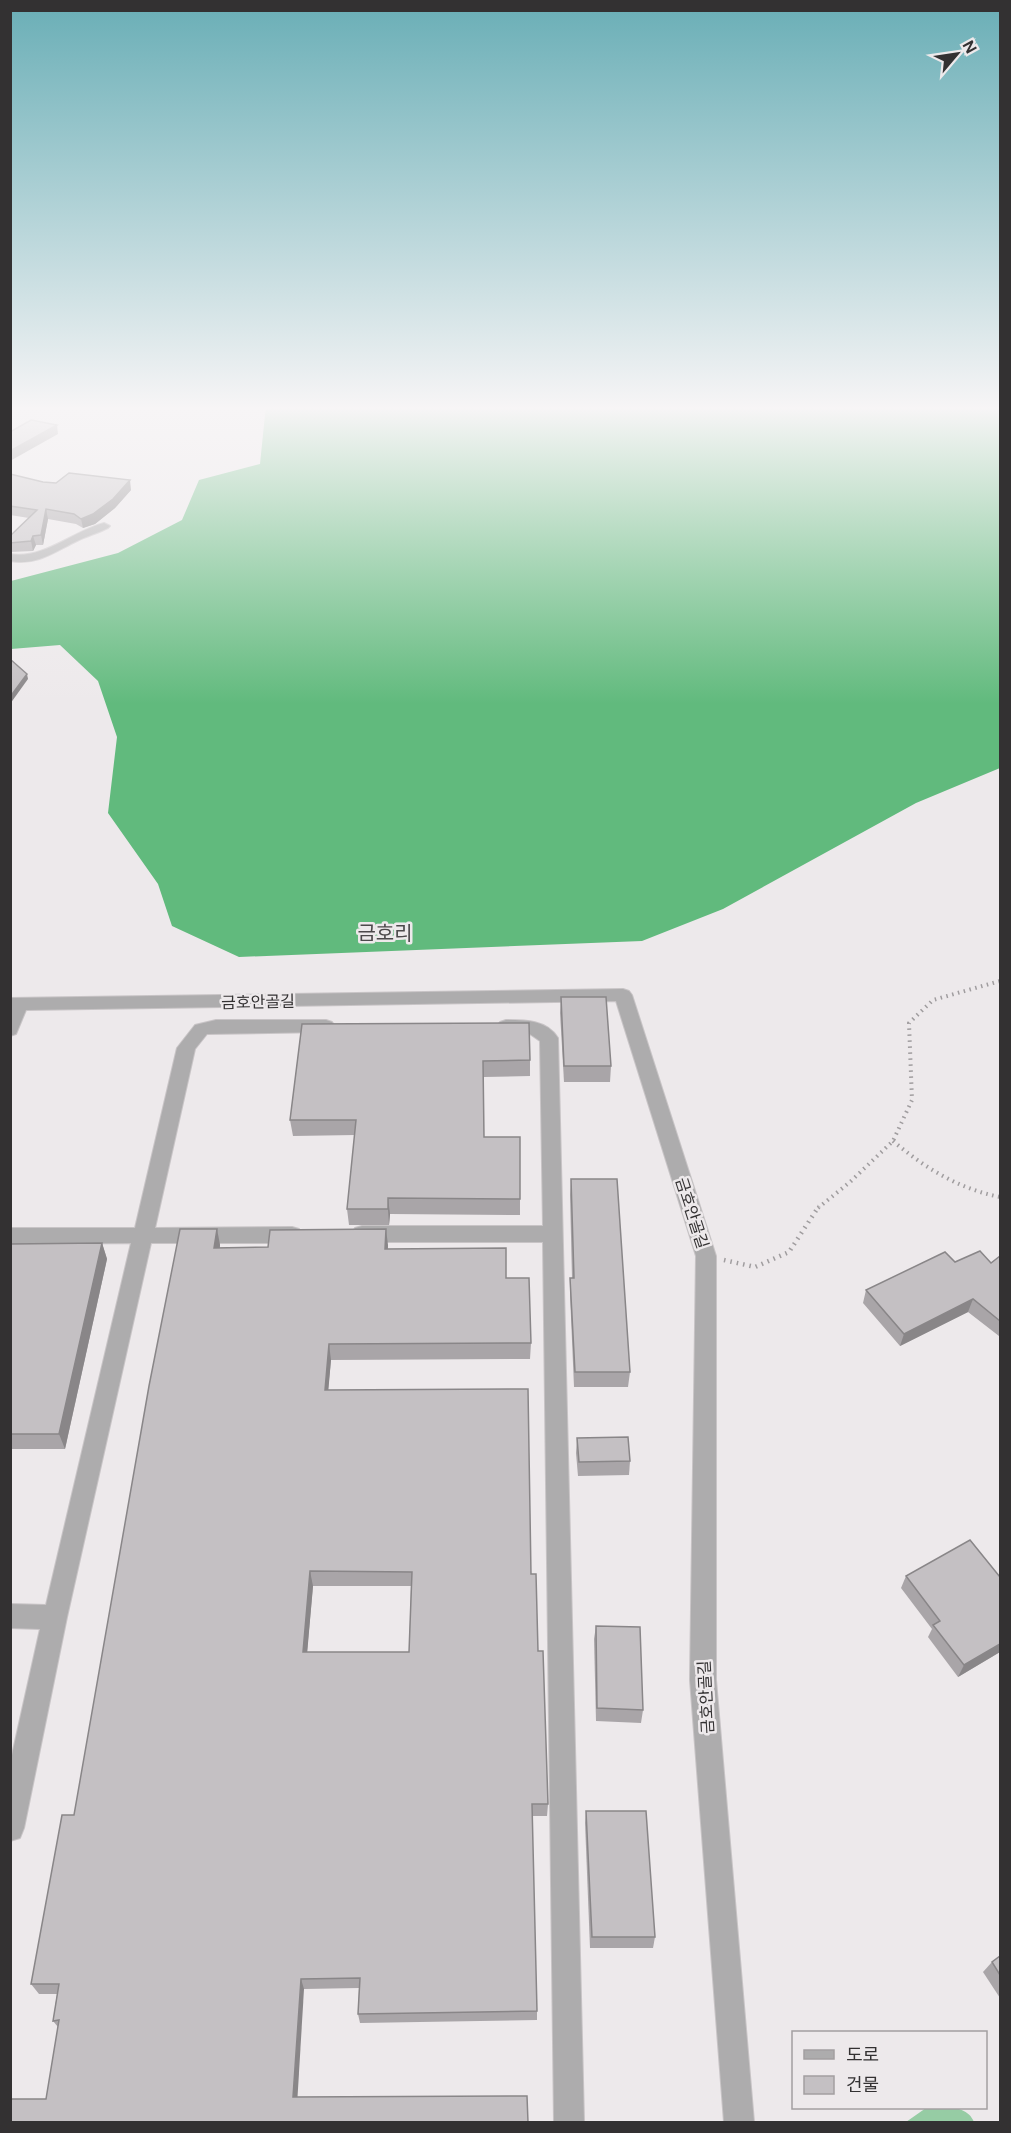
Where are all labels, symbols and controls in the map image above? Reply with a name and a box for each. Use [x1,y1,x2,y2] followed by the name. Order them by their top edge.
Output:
[927,24,987,84] north arrow
[958,37,982,57] text: N
[357,920,413,946] district label: 금호리
[221,991,295,1013] street label: 금호안골길
[671,1175,713,1251] street label: 금호안골길
[694,1660,718,1734] street label: 금호안골길
[792,2031,987,2109] legend
[846,2043,879,2067] text: 도로
[846,2073,879,2097] text: 건물

